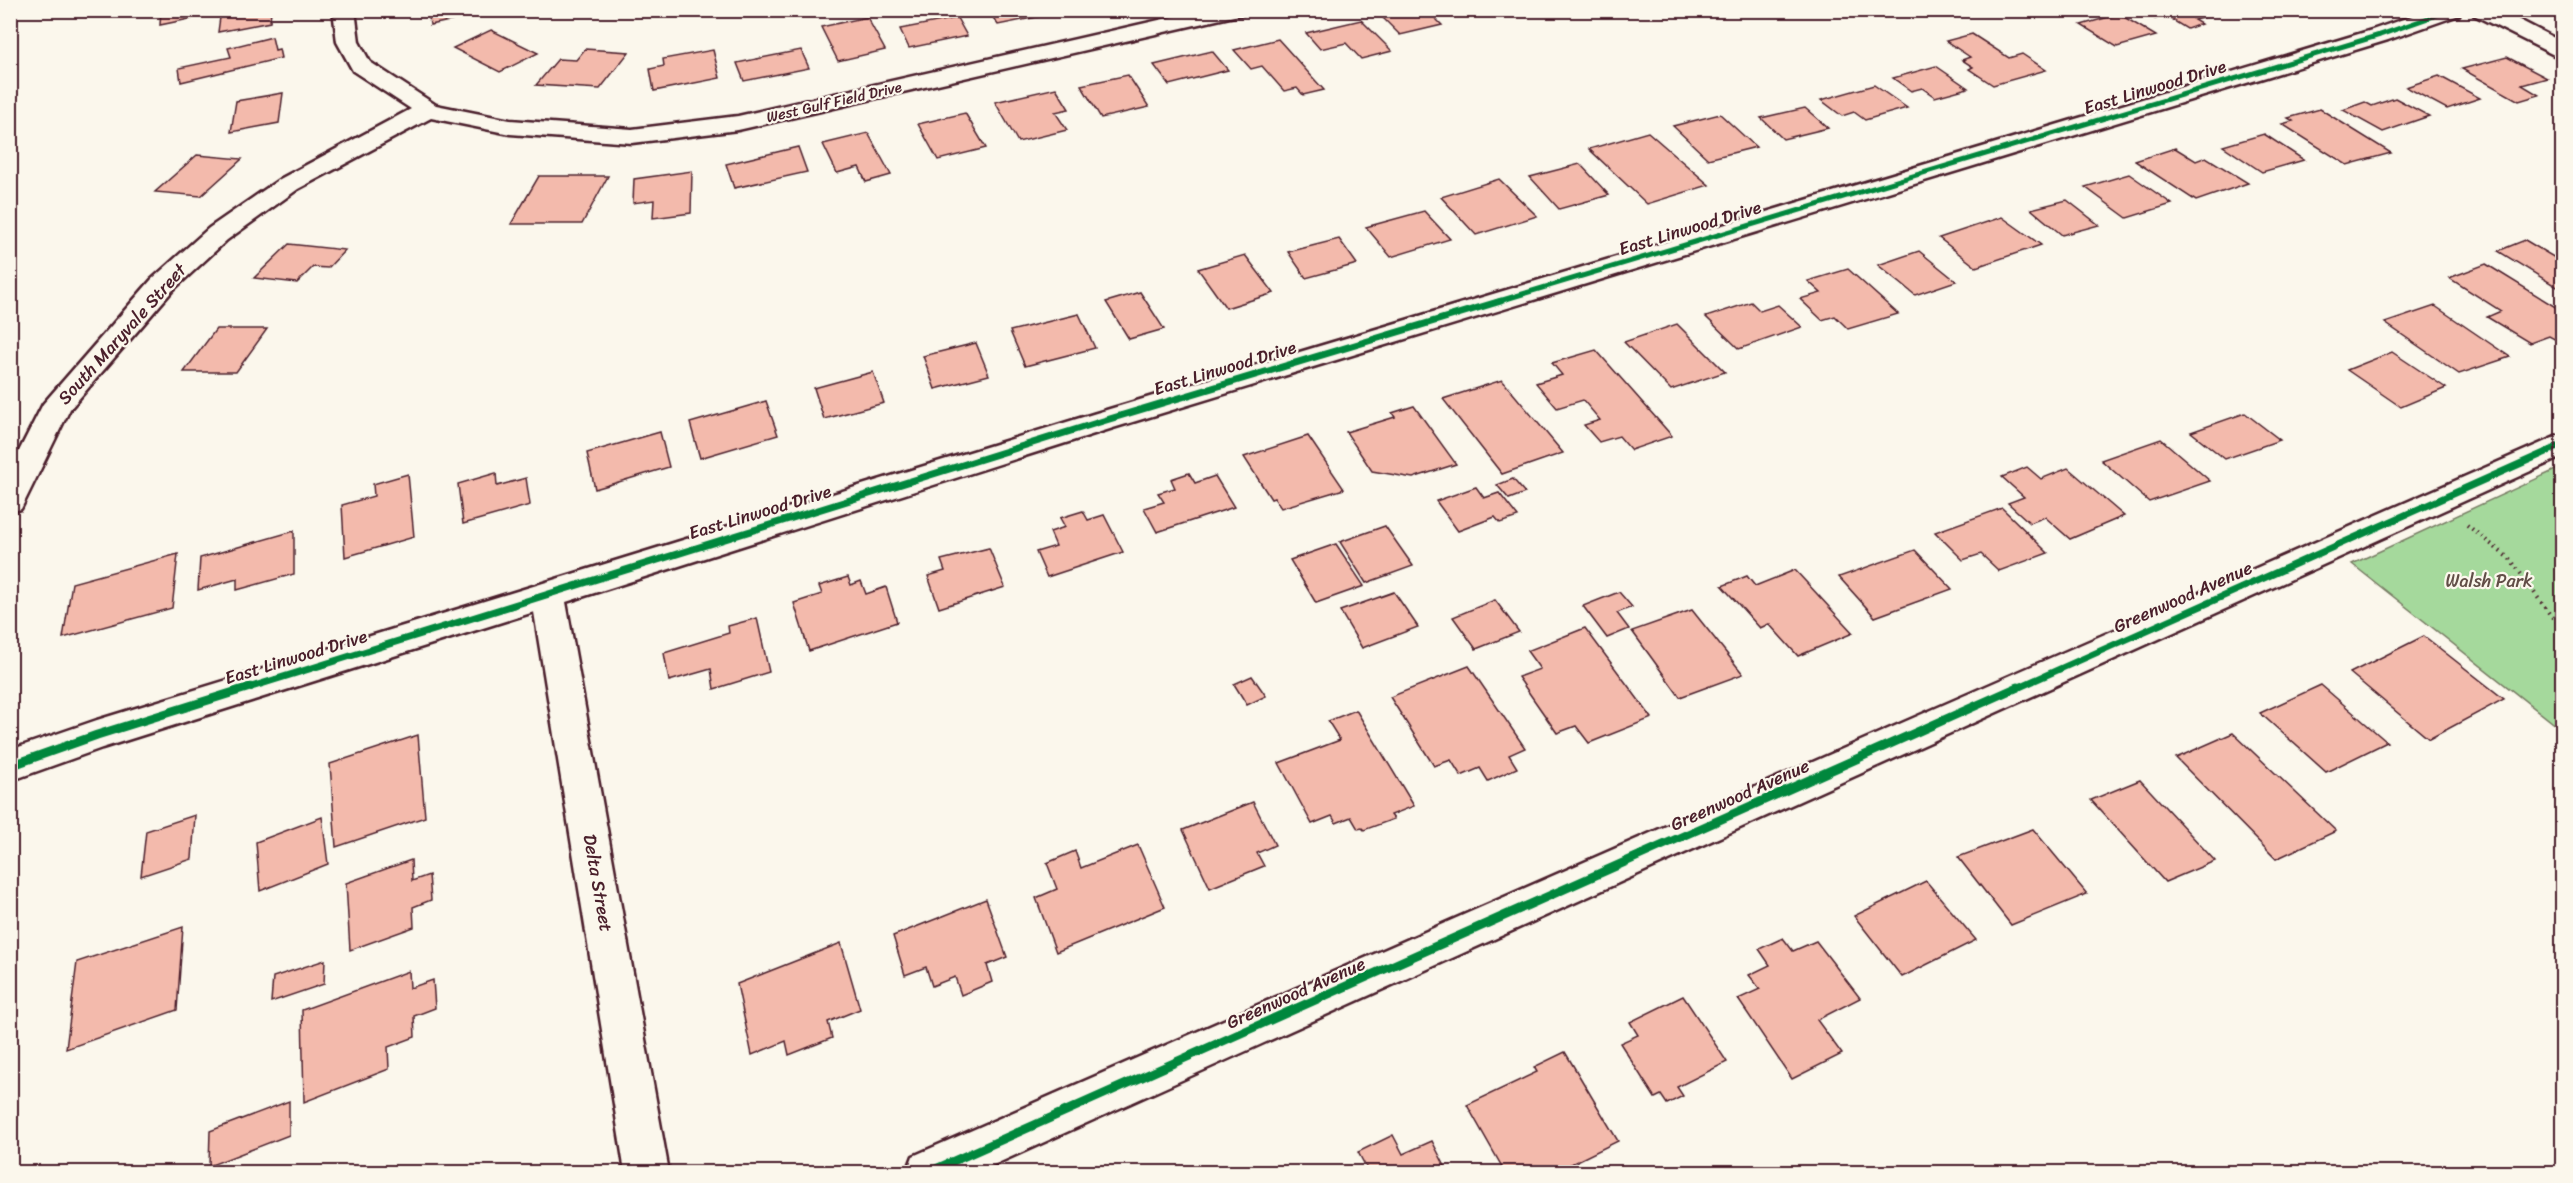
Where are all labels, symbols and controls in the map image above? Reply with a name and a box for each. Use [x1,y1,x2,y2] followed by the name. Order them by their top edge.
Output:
[2080,50,2231,124] street label: East Linwood Drive
[764,74,904,130] street label: West Gulf Field Drive
[1615,191,1766,265] street label: East Linwood Drive
[49,255,195,412] street label: South Maryvale Street
[1150,331,1301,405] street label: East Linwood Drive
[685,475,836,549] street label: East Linwood Drive
[2108,552,2258,642] street label: Greenwood Avenue
[2446,565,2533,597] park label: Walsh Park
[221,620,372,694] street label: East Linwood Drive
[1665,750,1815,840] street label: Greenwood Avenue
[574,832,622,934] street label: Delta Street
[1221,948,1371,1038] street label: Greenwood Avenue

